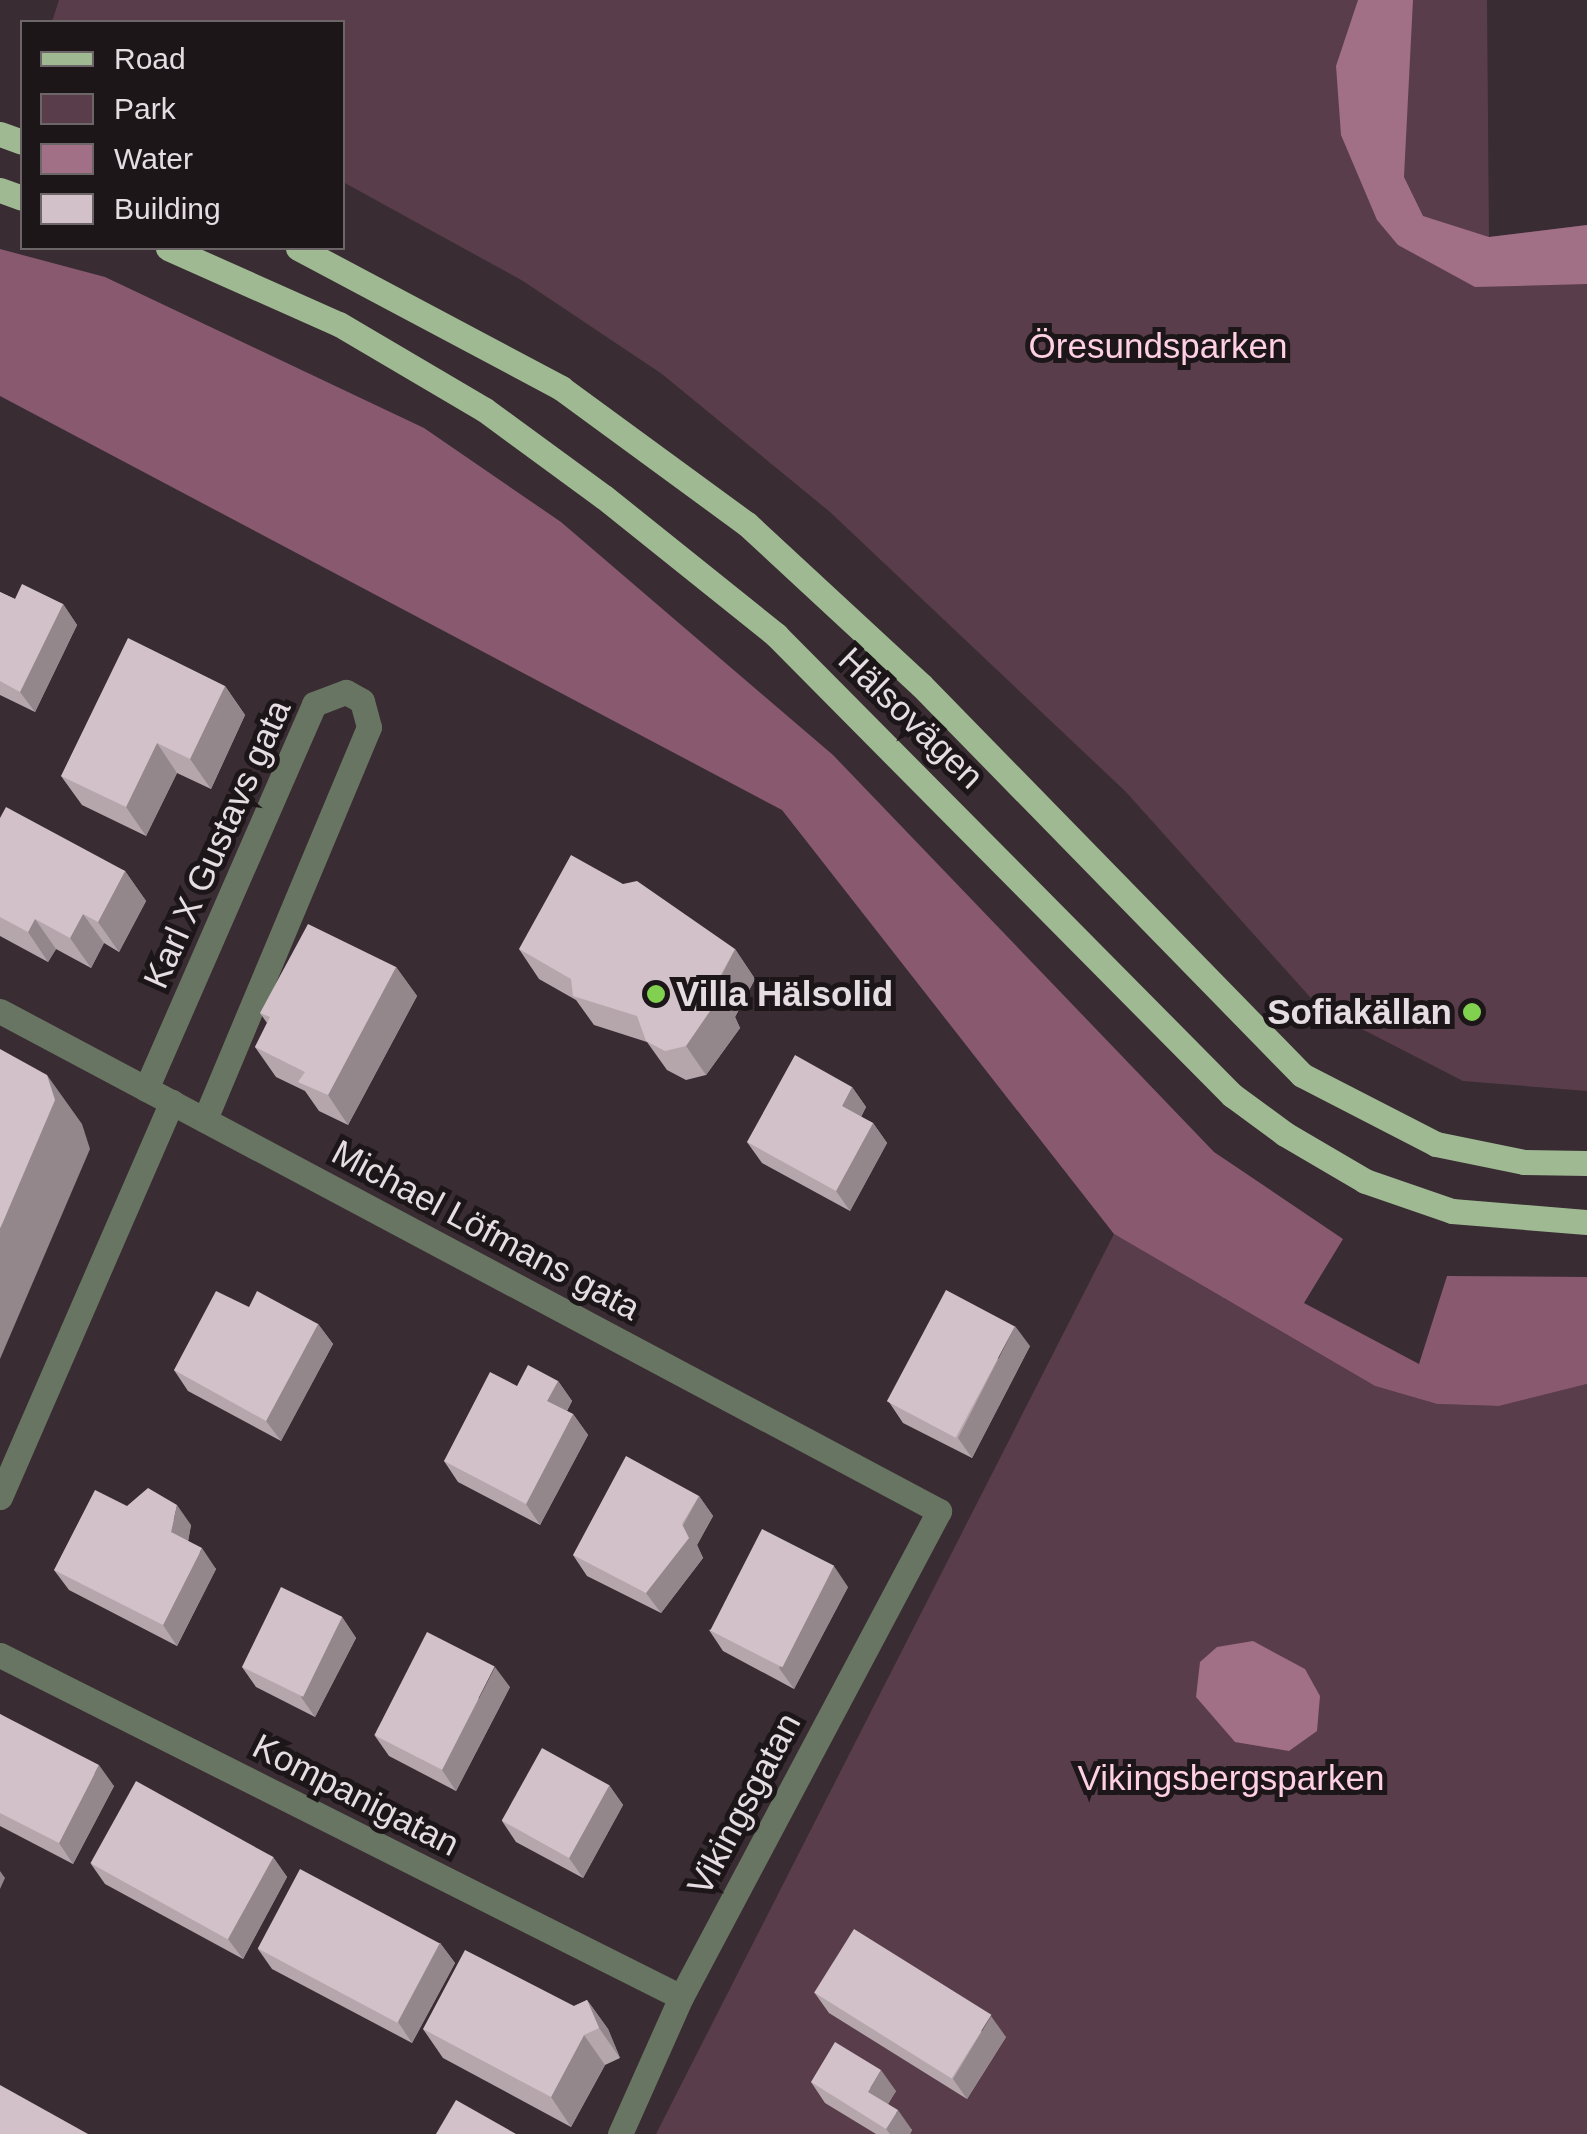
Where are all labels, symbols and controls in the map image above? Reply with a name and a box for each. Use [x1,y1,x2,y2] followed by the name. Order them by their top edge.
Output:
[20,20,345,250] legend
[114,42,186,75] text: Road
[114,92,176,125] text: Park
[114,142,193,175] text: Water
[114,192,221,225] text: Building
[1029,325,1287,367] park label: Öresundsparken
[830,639,992,797] street label: Hälsovägen
[135,693,299,995] street label: Karl X Gustavs gata
[676,973,893,1015] place label: Villa Hälsolid
[645,983,667,1005] marker: Villa Hälsolid
[1267,991,1452,1033] place label: Sofiakällan
[1461,1001,1483,1023] marker: Sofiakällan
[325,1131,647,1329] street label: Michael Löfmans gata
[679,1706,809,1902] street label: Vikingsgatan
[246,1725,466,1865] street label: Kompanigatan
[1078,1757,1384,1799] park label: Vikingsbergsparken

